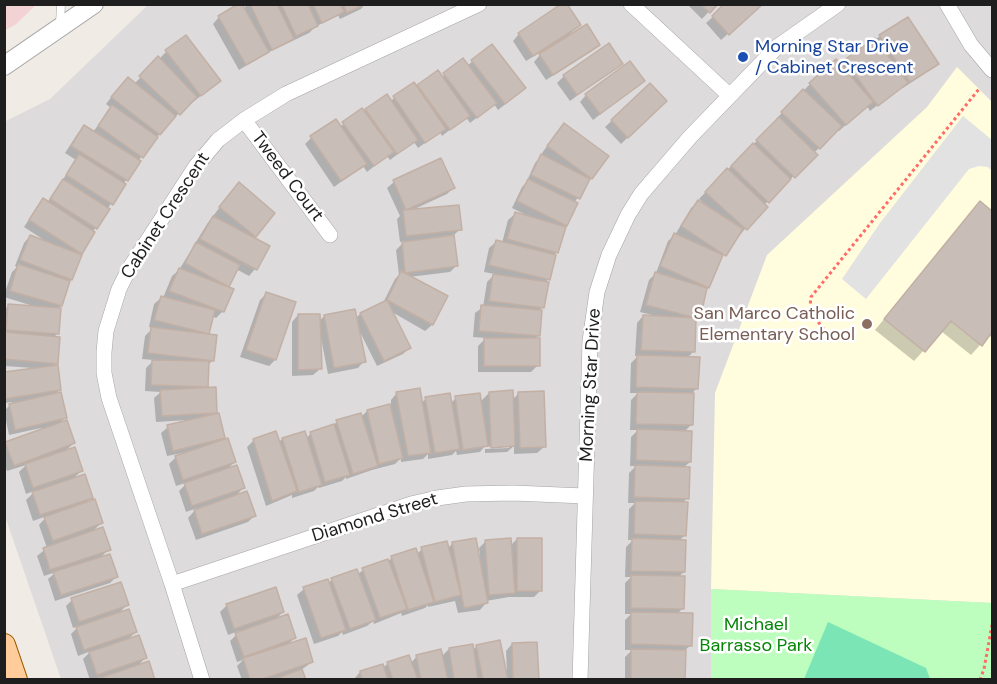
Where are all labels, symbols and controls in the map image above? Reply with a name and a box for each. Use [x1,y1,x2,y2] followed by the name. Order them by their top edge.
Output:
[755,36,914,78] place label: Morning Star Drive / Cabinet Crescent
[736,50,750,64] marker: Morning Star Drive / Cabinet Crescent
[246,128,328,226] street label: Tweed Court
[117,149,215,283] street label: Cabinet Crescent
[693,303,855,346] place label: San Marco Catholic Elementary School
[576,308,606,462] street label: Morning Star Drive
[860,317,874,331] marker: San Marco Catholic Elementary School
[309,489,441,547] street label: Diamond Street
[700,614,812,656] park label: Michael Barrasso Park

